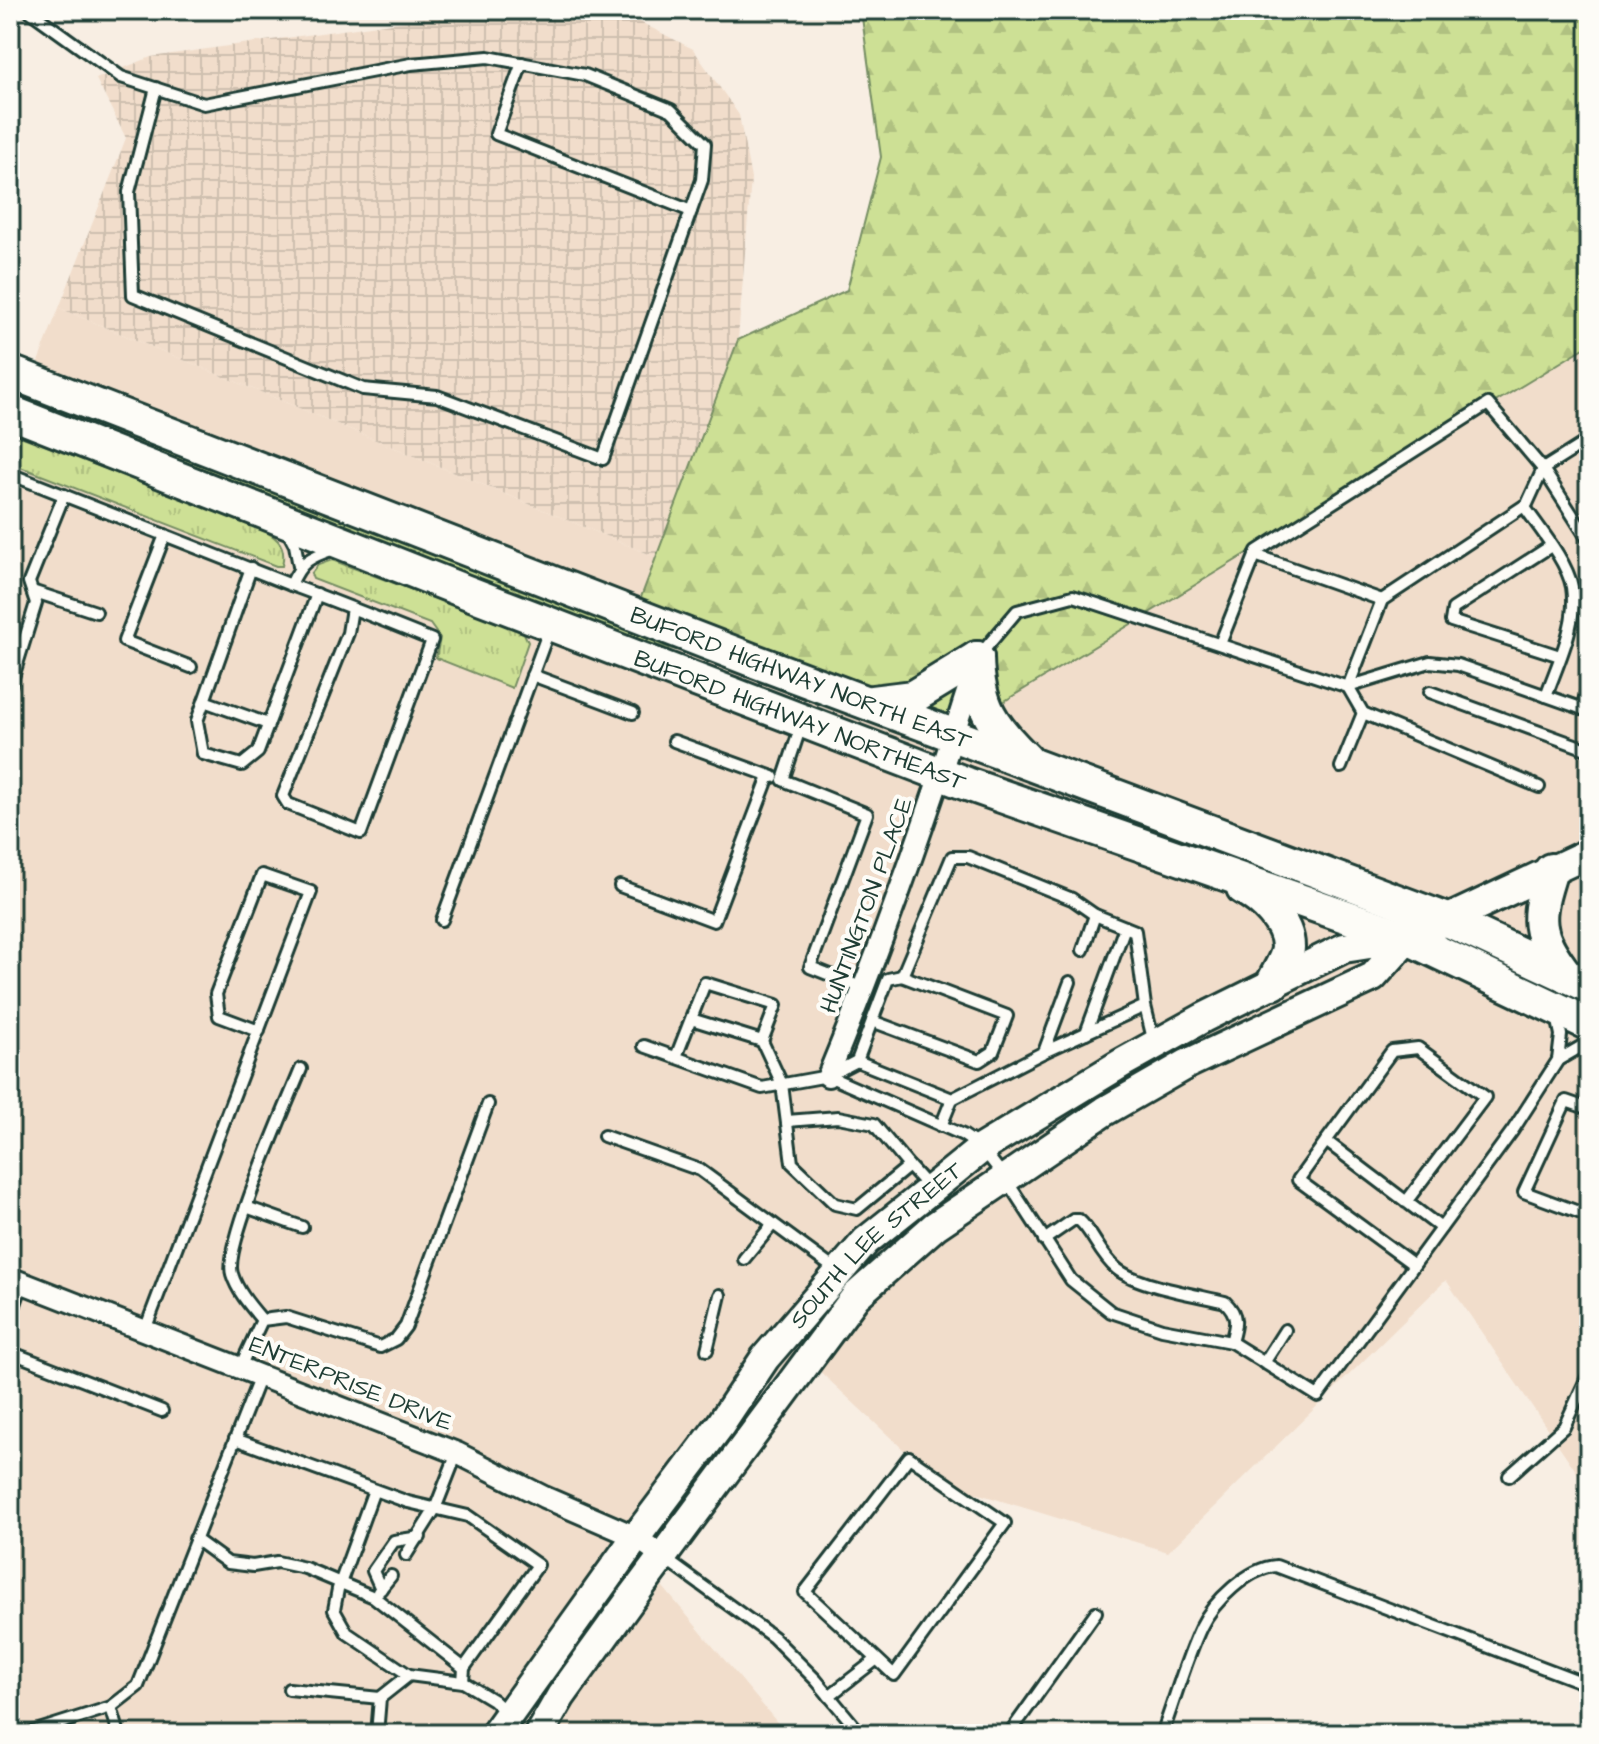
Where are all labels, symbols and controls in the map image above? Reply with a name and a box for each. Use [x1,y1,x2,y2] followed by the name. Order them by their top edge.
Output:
[625,598,976,759] street label: BUFORD HIGHWAY NORTH EAST
[629,642,971,800] street label: BUFORD HIGHWAY NORTHEAST
[812,793,922,1018] street label: HUNTINGTON PLACE
[782,1154,970,1336] street label: SOUTH LEE STREET
[244,1328,457,1440] street label: ENTERPRISE DRIVE

